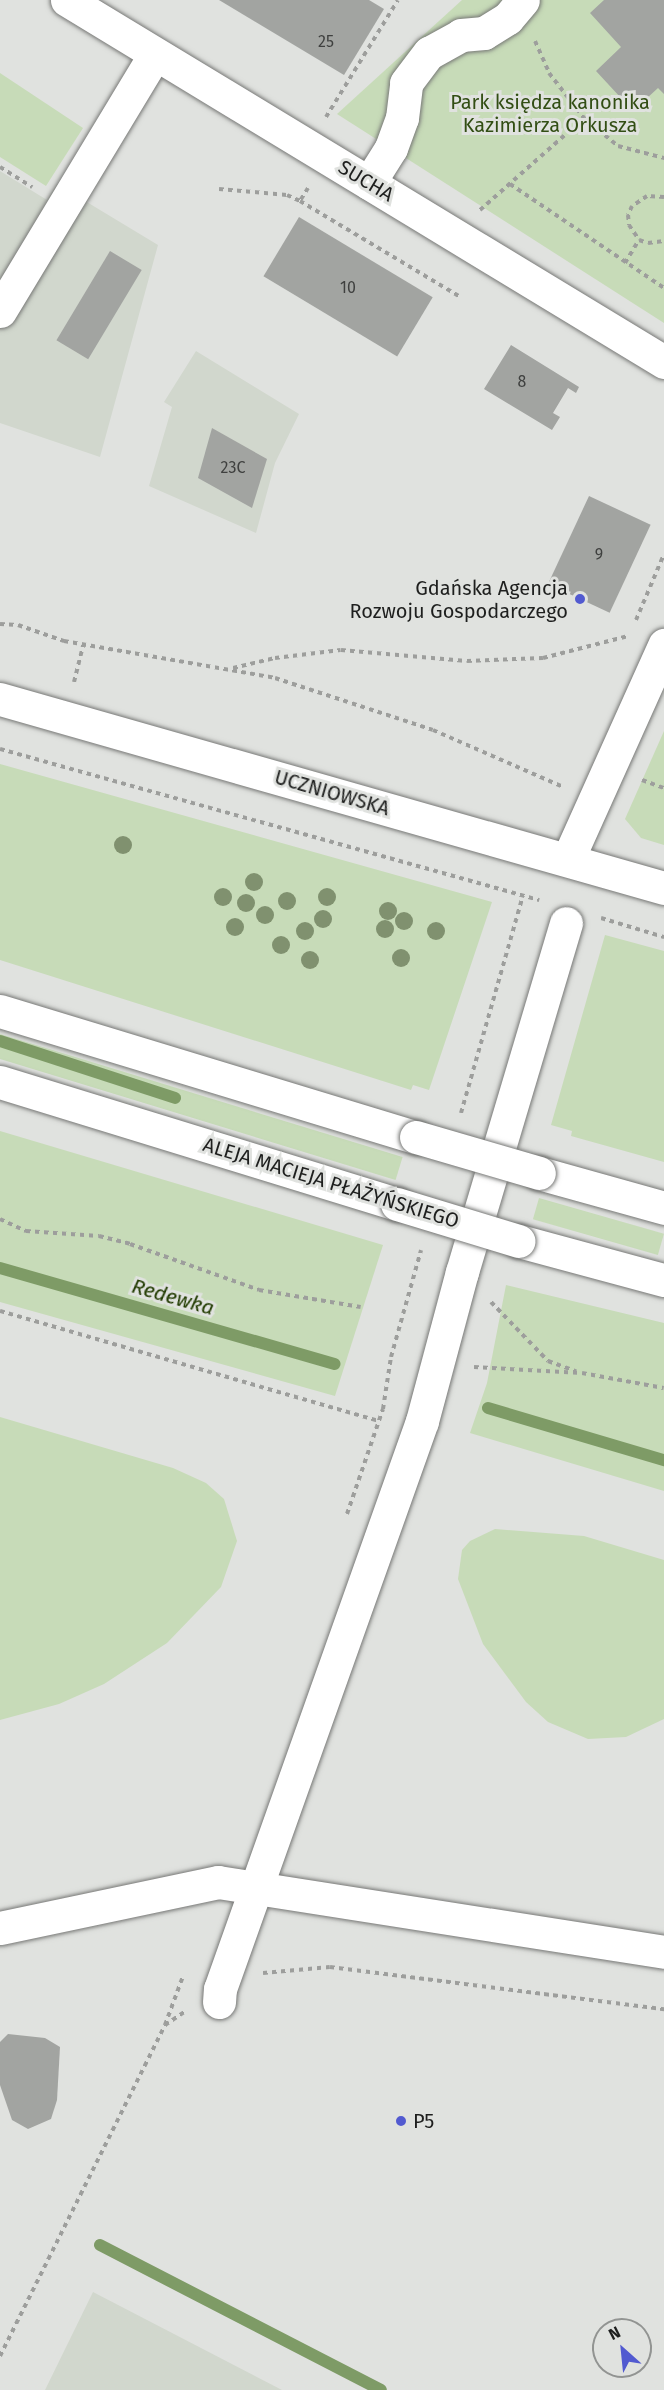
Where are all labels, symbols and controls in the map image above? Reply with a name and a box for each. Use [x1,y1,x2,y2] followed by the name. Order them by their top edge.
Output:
[318,32,334,52] house number: 25
[450,91,650,138] park label: Park księdza kanonika Kazimierza Orkusza
[334,155,398,207] street label: SUCHA
[340,278,356,298] house number: 10
[518,372,526,392] house number: 8
[221,458,245,478] house number: 23C
[595,545,603,565] house number: 9
[349,576,568,623] place label: Gdańska Agencja Rozwoju Gospodarczego
[573,592,587,606] marker: Gdańska Agencja Rozwoju Gospodarczego
[272,765,392,821] street label: UCZNIOWSKA
[200,1133,462,1233] street label: ALEJA MACIEJA PŁAŻYŃSKIEGO
[129,1273,217,1321] water label: Redewka
[413,2109,434,2133] place label: P5
[394,2114,408,2128] marker: P5
[592,2318,652,2378] north arrow
[605,2322,624,2344] text: N

